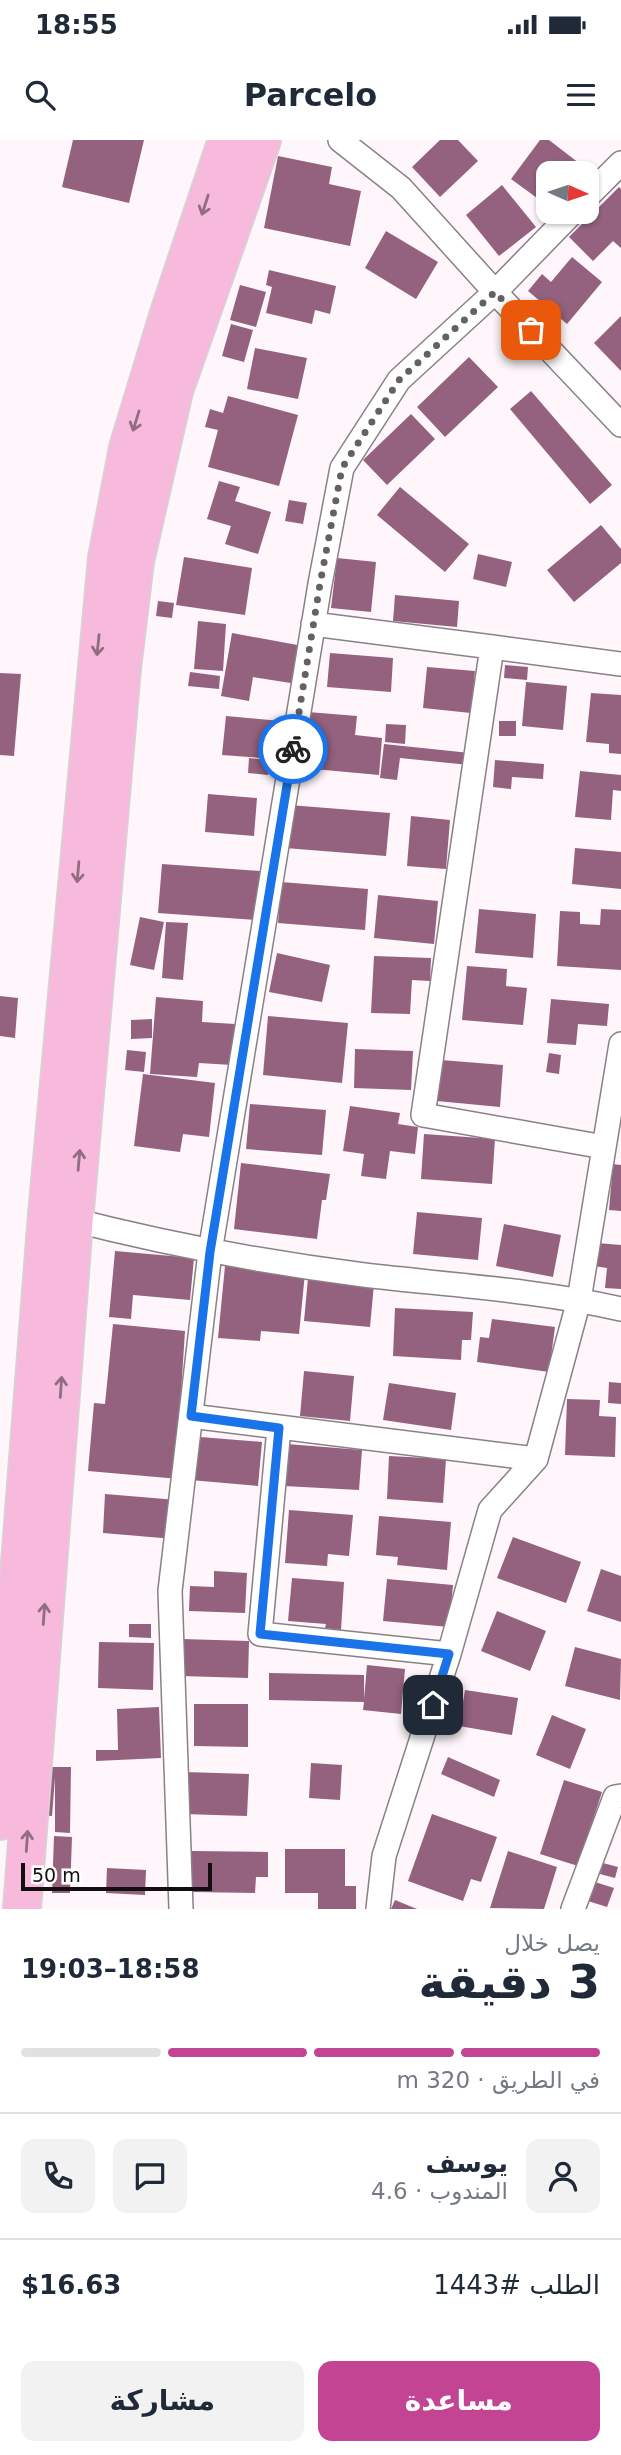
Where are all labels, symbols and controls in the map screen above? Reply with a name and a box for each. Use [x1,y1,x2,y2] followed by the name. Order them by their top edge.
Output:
[35,10,118,40] text: 18:55
[21,76,59,114] icon: search
[244,76,377,114] text: Parcelo
[562,76,600,114] icon: menu
[536,161,598,224] north arrow
[536,161,599,224] map controls
[198,193,210,215] one-way arrow
[501,300,561,360] pin
[512,311,550,349] icon: bag
[129,410,141,432] one-way arrow
[91,634,104,656] one-way arrow
[258,714,328,784] courier
[274,730,312,768] icon: bike
[71,860,84,883] one-way arrow
[73,1150,86,1172] one-way arrow
[55,1376,68,1399] one-way arrow
[38,1603,51,1626] one-way arrow
[403,1675,463,1735] pin
[414,1686,452,1724] icon: home
[21,1830,34,1853] one-way arrow
[21,1860,212,1892] scale bar
[32,1864,81,1886] text: 50 m
[504,1930,600,1956] text: يصل خلال
[21,1954,200,1984] text: 18:58–19:03
[418,1955,600,2009] text: 3 دقيقة
[396,2067,600,2093] text: في الطريق · 320 m
[21,2139,95,2213] button: phone
[113,2139,187,2213] button: chat
[526,2139,600,2213] button: person
[425,2148,508,2178] text: يوسف
[371,2178,508,2204] text: المندوب · 4.6
[21,2270,121,2300] text: $16.63
[433,2270,600,2300] text: الطلب #1443
[21,2361,304,2441] button: مشاركة
[318,2361,600,2441] button: مساعدة

